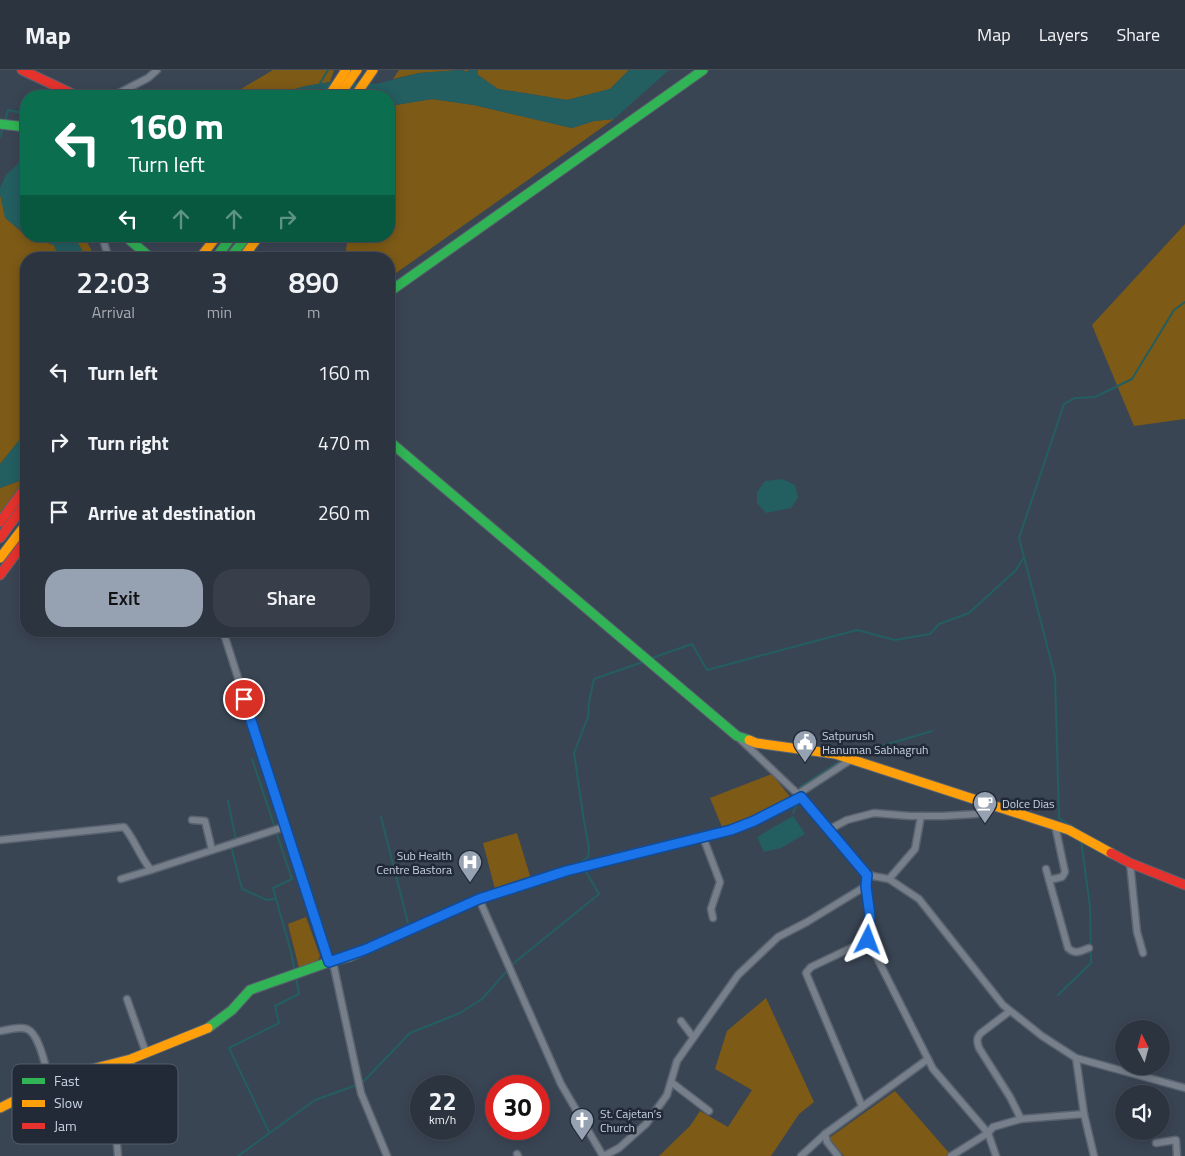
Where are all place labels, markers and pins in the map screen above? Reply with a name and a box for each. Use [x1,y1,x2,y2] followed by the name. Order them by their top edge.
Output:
[223,678,265,720] pin
[822,726,928,759] place label: Satpurush Hanuman Sabhagruh
[792,729,818,763] public building icon: Satpurush Hanuman Sabhagruh
[972,790,998,824] cafe icon: Dolce Dias
[1002,794,1055,813] place label: Dolce Dias
[376,846,452,879] place label: Sub Health Centre Bastora
[457,849,483,883] hospital icon: Sub Health Centre Bastora
[600,1104,662,1137] place label: St. Cajetan’s Church
[569,1107,595,1141] church icon: St. Cajetan’s Church

